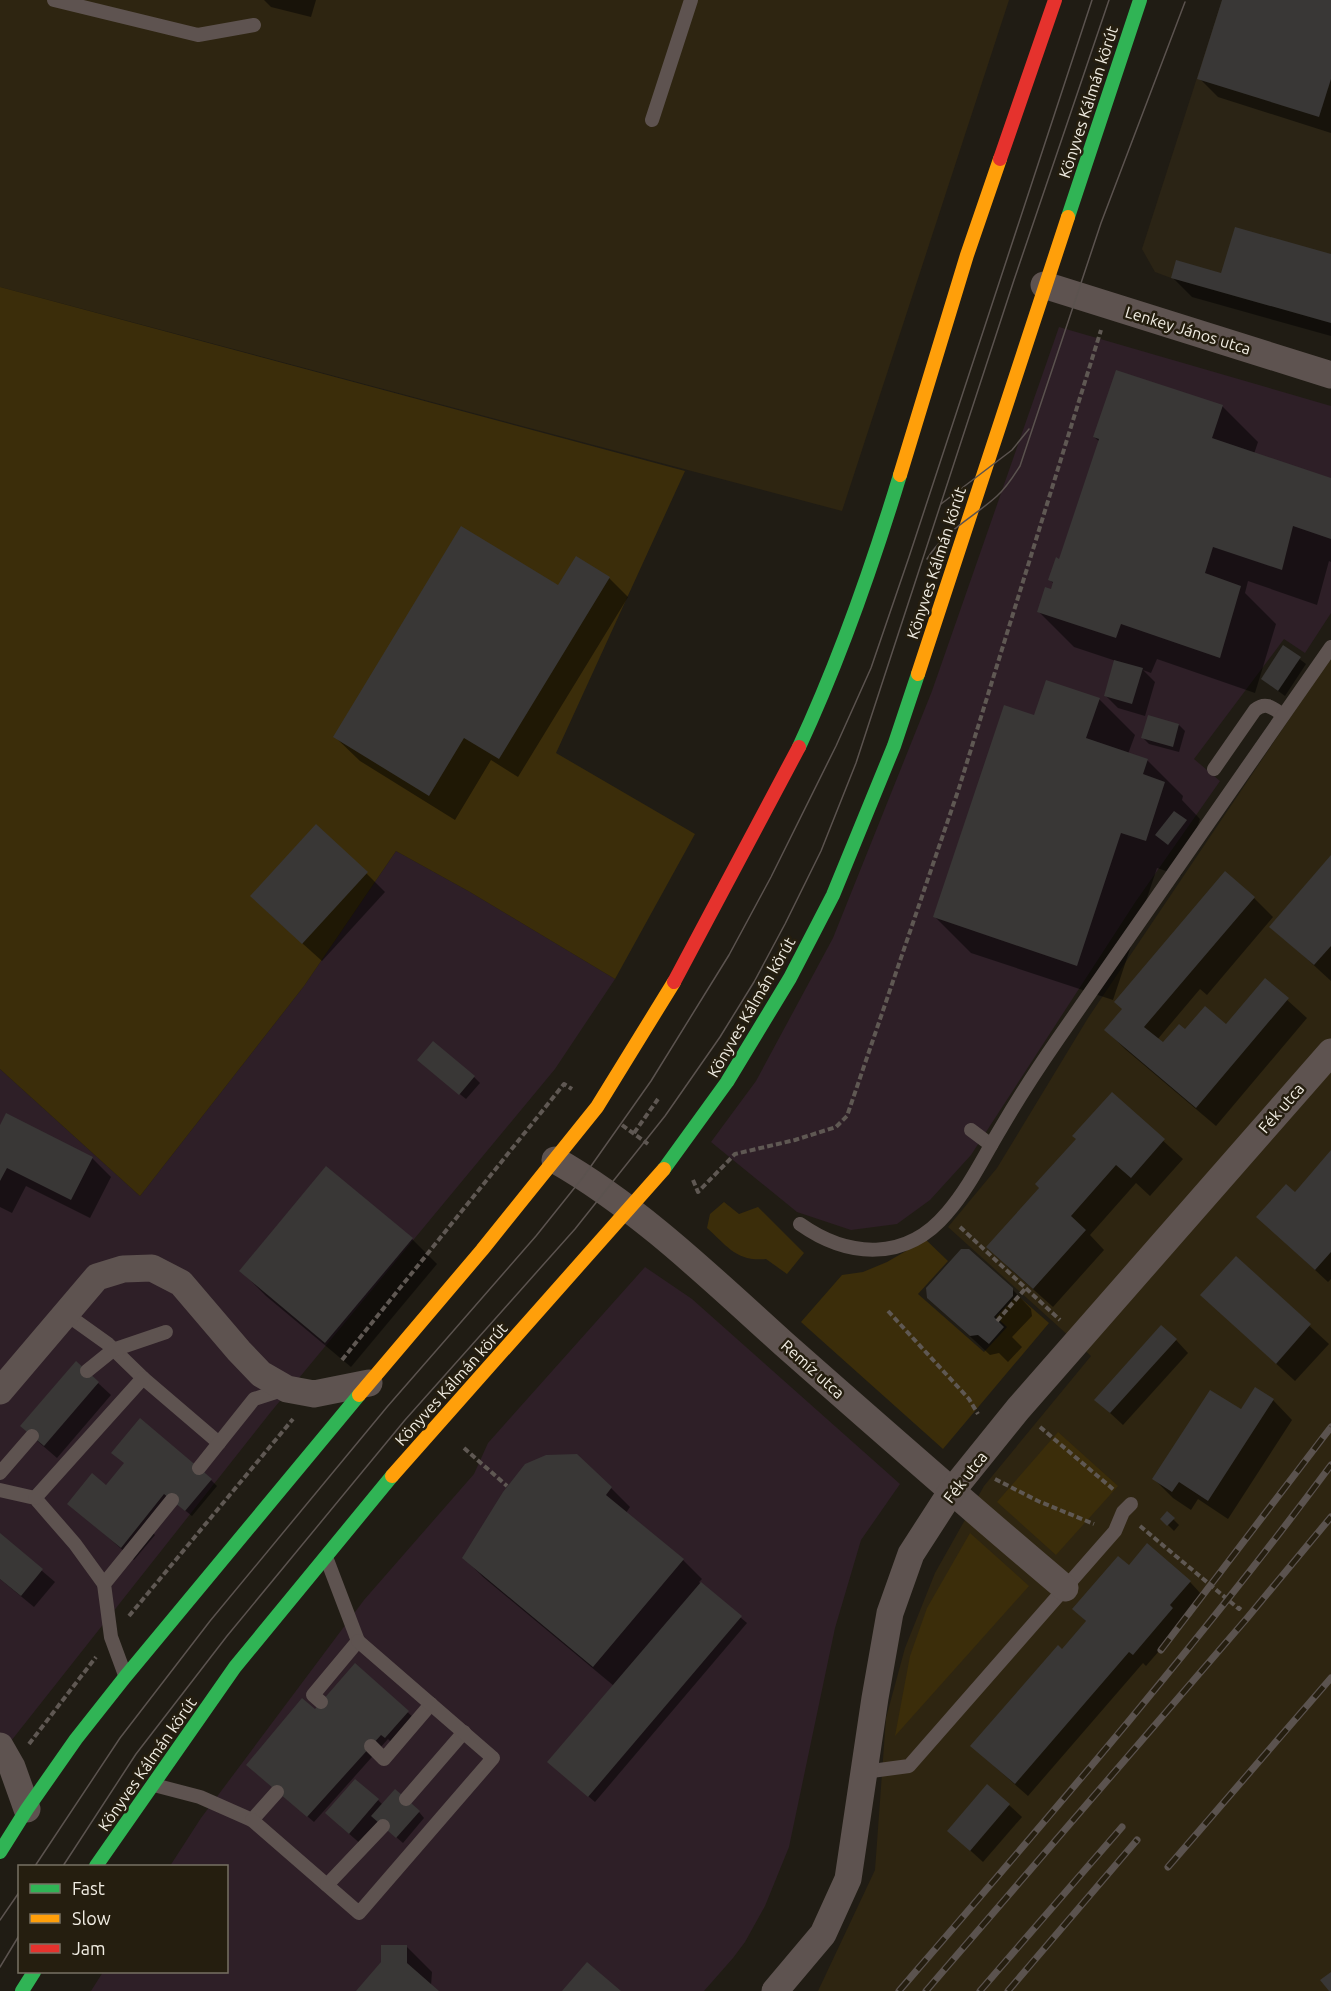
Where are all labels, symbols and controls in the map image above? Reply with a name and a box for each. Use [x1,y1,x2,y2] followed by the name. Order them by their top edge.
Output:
[1055,23,1121,180] street label: Könyves Kálmán körút
[1123,302,1253,358] street label: Lenkey János utca
[903,484,969,641] street label: Könyves Kálmán körút
[704,933,799,1080] street label: Könyves Kálmán körút
[1255,1079,1307,1137] street label: Fék utca
[391,1318,511,1449] street label: Könyves Kálmán körút
[778,1336,848,1402] street label: Remíz utca
[939,1448,991,1506] street label: Fék utca
[94,1693,200,1834] street label: Könyves Kálmán körút
[18,1865,228,1973] legend
[72,1878,105,1898] text: Fast
[72,1908,111,1928] text: Slow
[72,1938,106,1958] text: Jam

